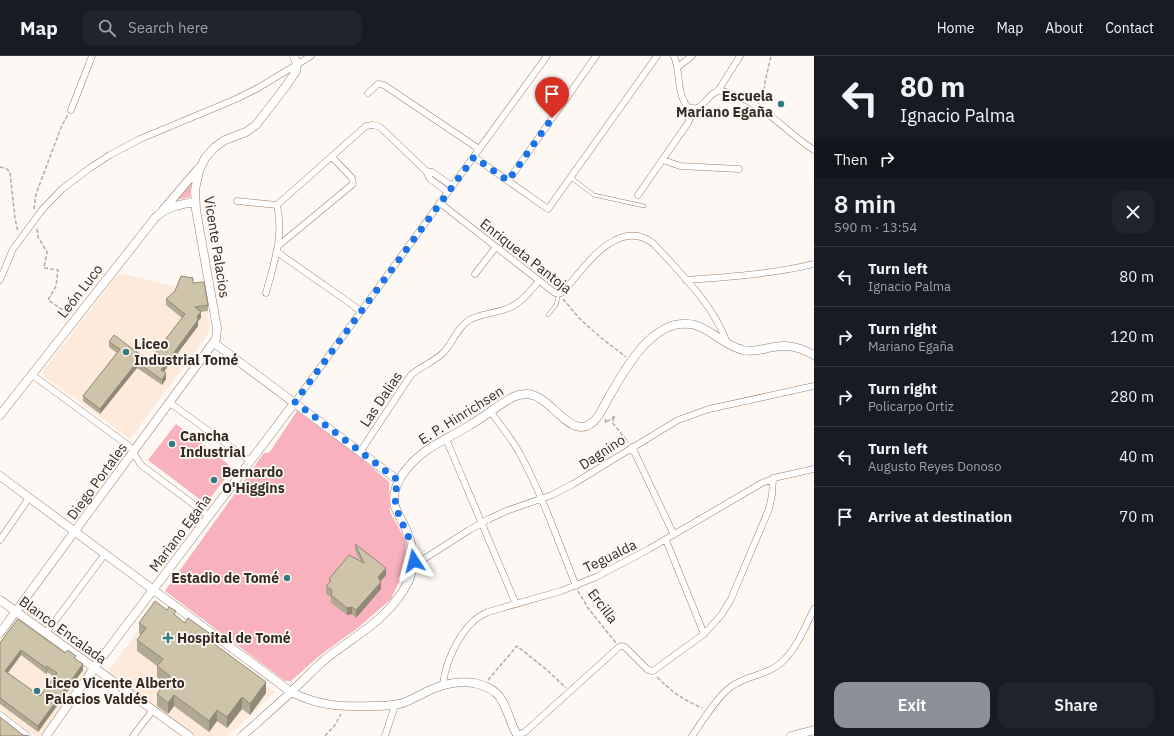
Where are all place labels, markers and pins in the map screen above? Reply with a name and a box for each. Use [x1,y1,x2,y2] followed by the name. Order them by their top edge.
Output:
[535,77,569,118] pin
[676,87,773,121] place label: Escuela Mariano Egaña
[776,99,786,109] marker: Escuela Mariano Egaña
[134,335,238,369] place label: Liceo Industrial Tomé
[121,347,131,357] marker: Liceo Industrial Tomé
[180,427,245,461] place label: Cancha Industrial
[167,439,177,449] marker: Cancha Industrial
[222,463,285,497] place label: Bernardo O'Higgins
[209,475,219,485] marker: Bernardo O'Higgins
[171,569,279,587] place label: Estadio de Tomé
[282,573,292,583] marker: Estadio de Tomé
[177,629,291,647] place label: Hospital de Tomé
[162,632,174,644] marker: Hospital de Tomé
[45,674,185,708] place label: Liceo Vicente Alberto Palacios Valdés
[32,686,42,696] marker: Liceo Vicente Alberto Palacios Valdés

